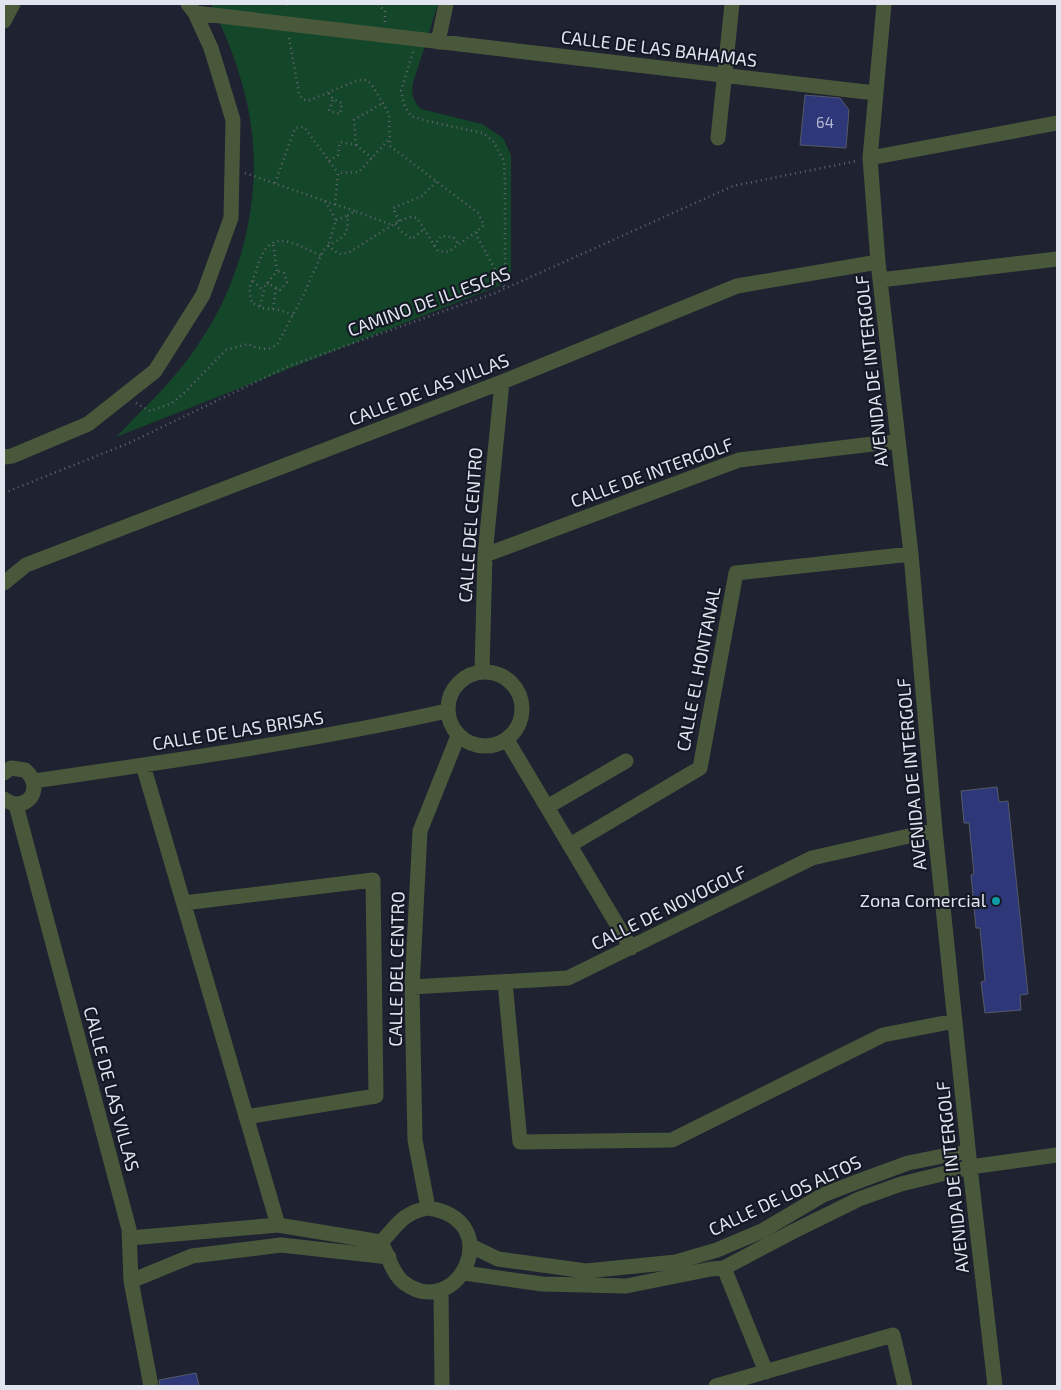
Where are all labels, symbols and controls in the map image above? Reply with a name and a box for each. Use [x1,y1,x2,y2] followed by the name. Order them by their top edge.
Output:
[560,25,758,71] street label: CALLE DE LAS BAHAMAS
[816,113,834,131] house number: 64
[344,261,513,341] street label: CAMINO DE ILLESCAS
[850,274,892,468] street label: AVENIDA DE INTERGOLF
[345,348,512,430] street label: CALLE DE LAS VILLAS
[567,432,736,512] street label: CALLE DE INTERGOLF
[454,447,486,603] street label: CALLE DEL CENTRO
[671,585,725,753] street label: CALLE EL HONTANAL
[892,677,930,871] street label: AVENIDA DE INTERGOLF
[151,706,325,754] street label: CALLE DE LAS BRISAS
[587,860,750,954] street label: CALLE DE NOVOGOLF
[860,889,987,911] place label: Zona Comercial
[384,891,408,1047] street label: CALLE DEL CENTRO
[990,895,1002,907] marker: Zona Comercial
[79,1004,145,1174] street label: CALLE DE LAS VILLAS
[931,1080,973,1274] street label: AVENIDA DE INTERGOLF
[705,1150,864,1240] street label: CALLE DE LOS ALTOS

